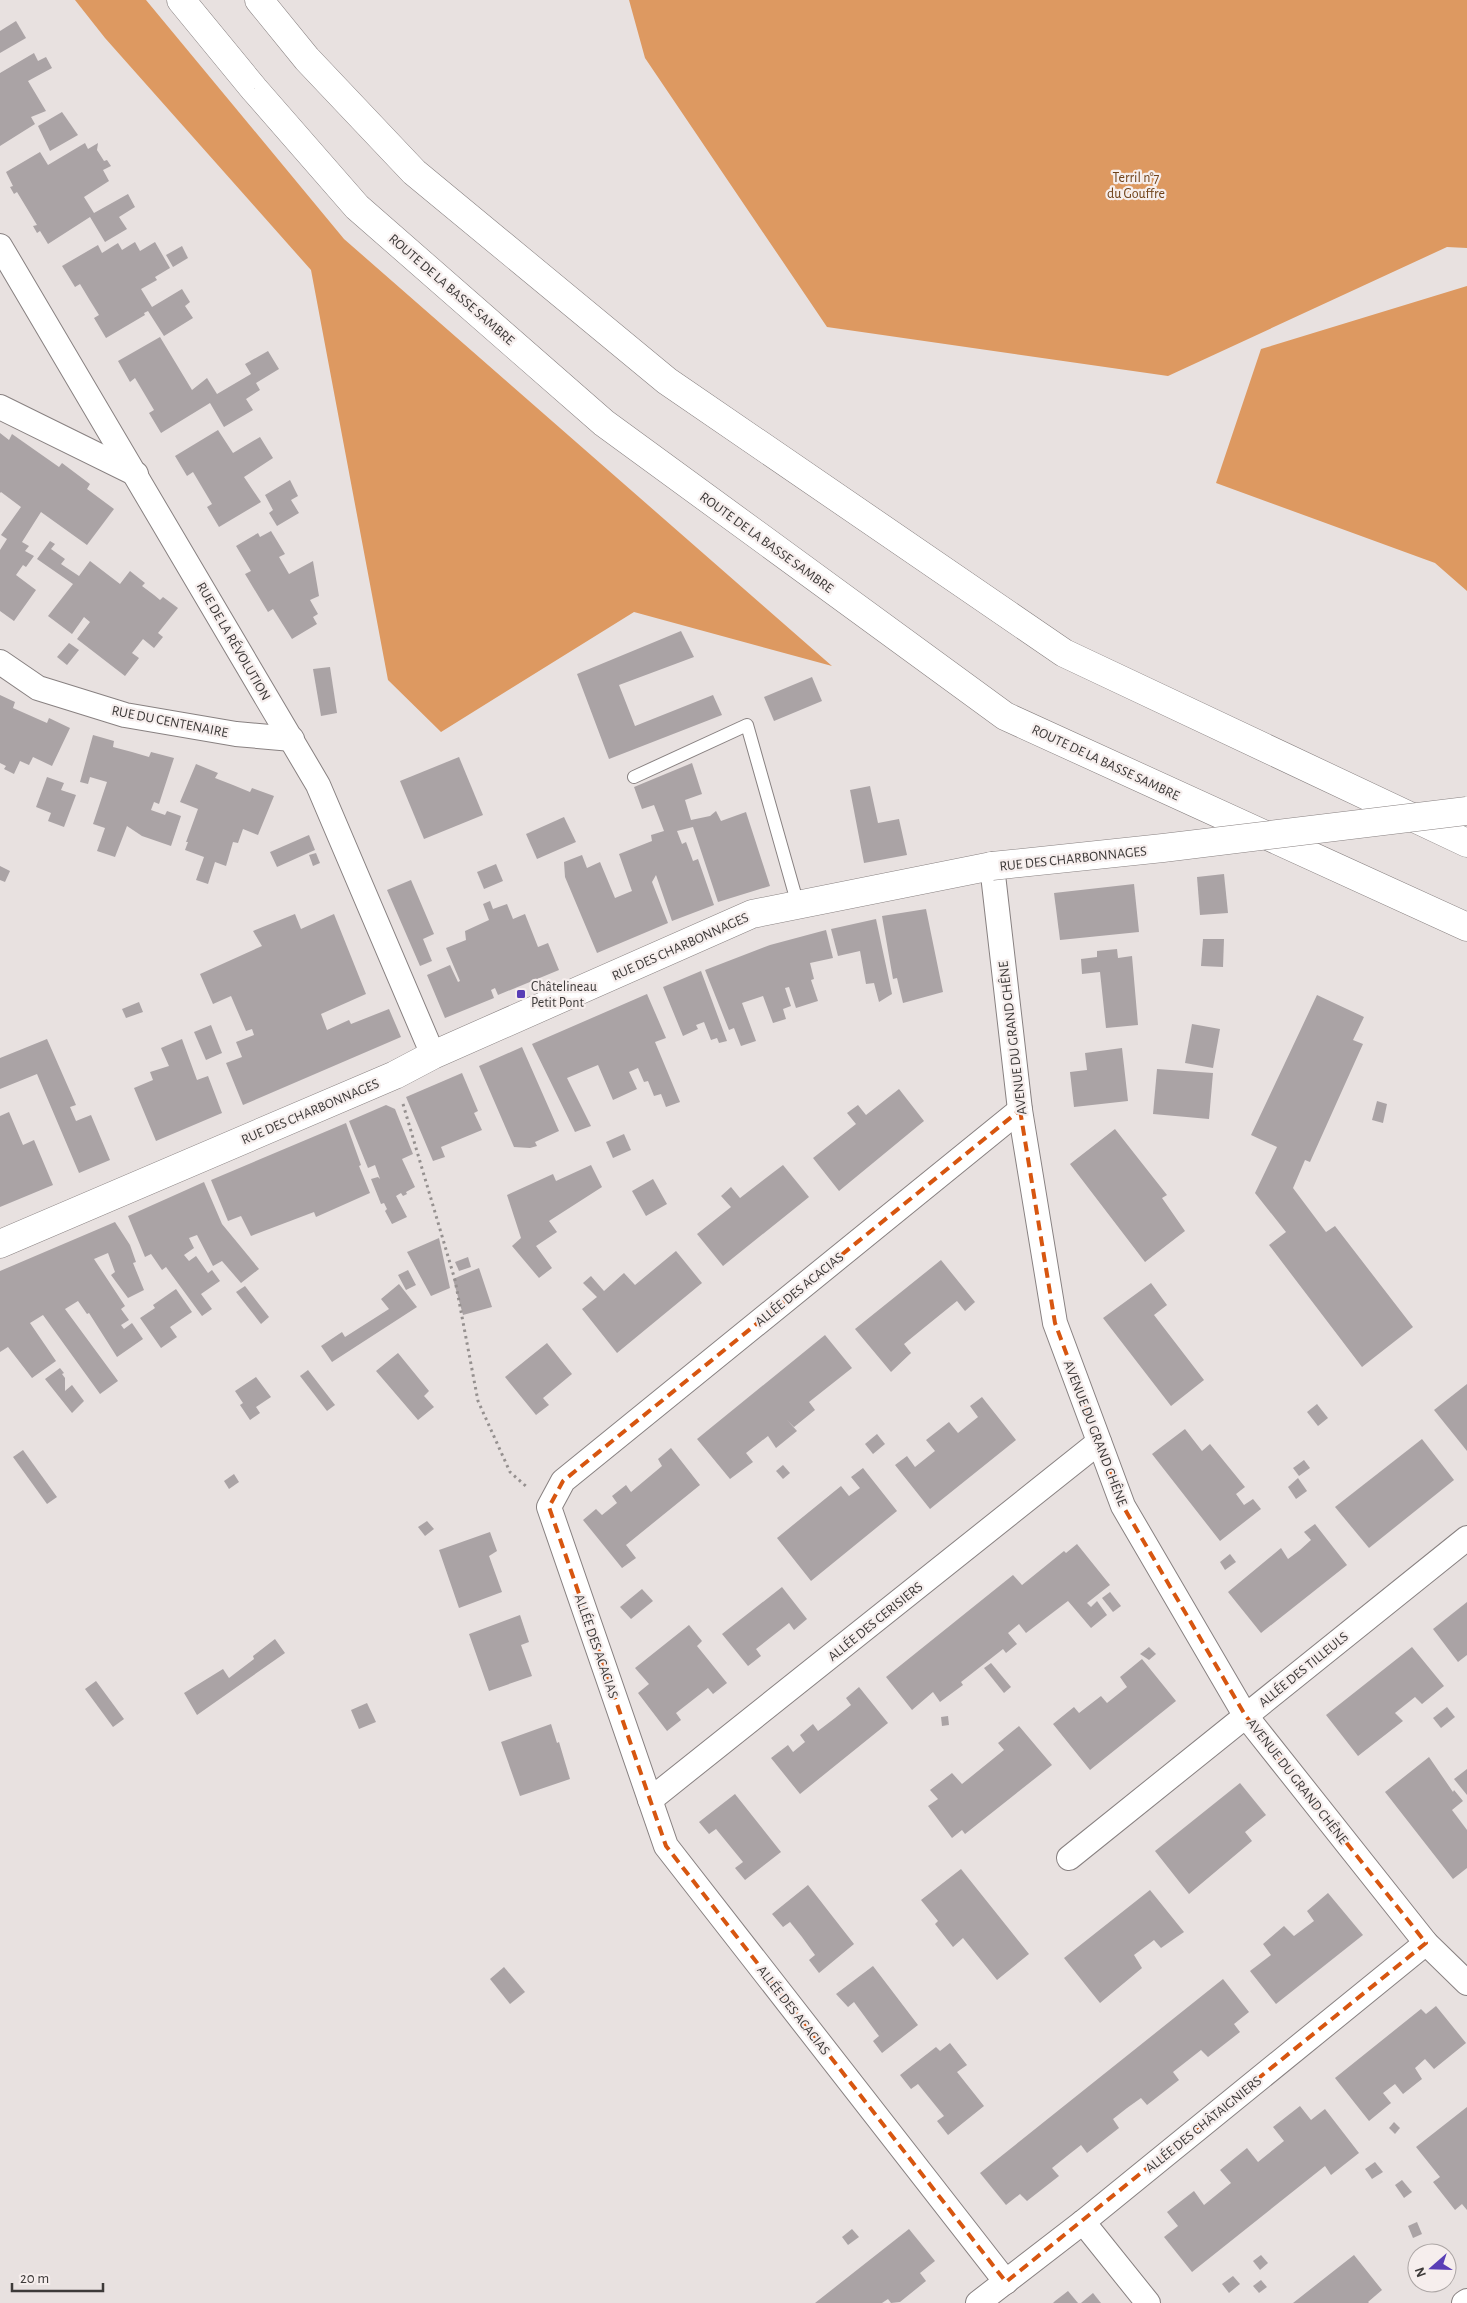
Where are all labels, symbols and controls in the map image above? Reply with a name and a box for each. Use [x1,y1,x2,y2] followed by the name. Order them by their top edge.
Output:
[1107,171,1165,201] park label: Terril n°7 du Gouffre
[386,232,517,348] street label: ROUTE DE LA BASSE SAMBRE
[697,490,836,596] street label: ROUTE DE LA BASSE SAMBRE
[194,578,275,703] street label: RUE DE LA RÉVOLUTION
[110,704,229,740] street label: RUE DU CENTENAIRE
[1030,722,1182,803] street label: ROUTE DE LA BASSE SAMBRE
[999,844,1147,874] street label: RUE DES CHARBONNAGES
[610,910,751,983] street label: RUE DES CHARBONNAGES
[995,960,1029,1116] street label: AVENUE DU GRAND CHÊNE
[531,980,597,1010] place label: Châtelineau Petit Pont
[515,988,527,1000] marker: Châtelineau Petit Pont
[240,1077,381,1147] street label: RUE DES CHARBONNAGES
[751,1248,846,1330] street label: ALLÉE DES ACACIAS
[1061,1358,1131,1508] street label: AVENUE DU GRAND CHÊNE
[824,1577,926,1664] street label: ALLÉE DES CERISIERS
[572,1592,623,1700] street label: ALLÉE DES ACACIAS
[1254,1627,1351,1710] street label: ALLÉE DES TILLEULS
[1244,1715,1352,1847] street label: AVENUE DU GRAND CHÊNE
[754,1961,835,2058] street label: ALLÉE DES ACACIAS
[1141,2071,1264,2176] street label: ALLÉE DES CHÂTAIGNIERS
[1407,2243,1457,2293] north arrow
[12,2260,104,2292] scale bar
[1412,2265,1429,2279] text: N
[20,2271,49,2286] text: 20 m

